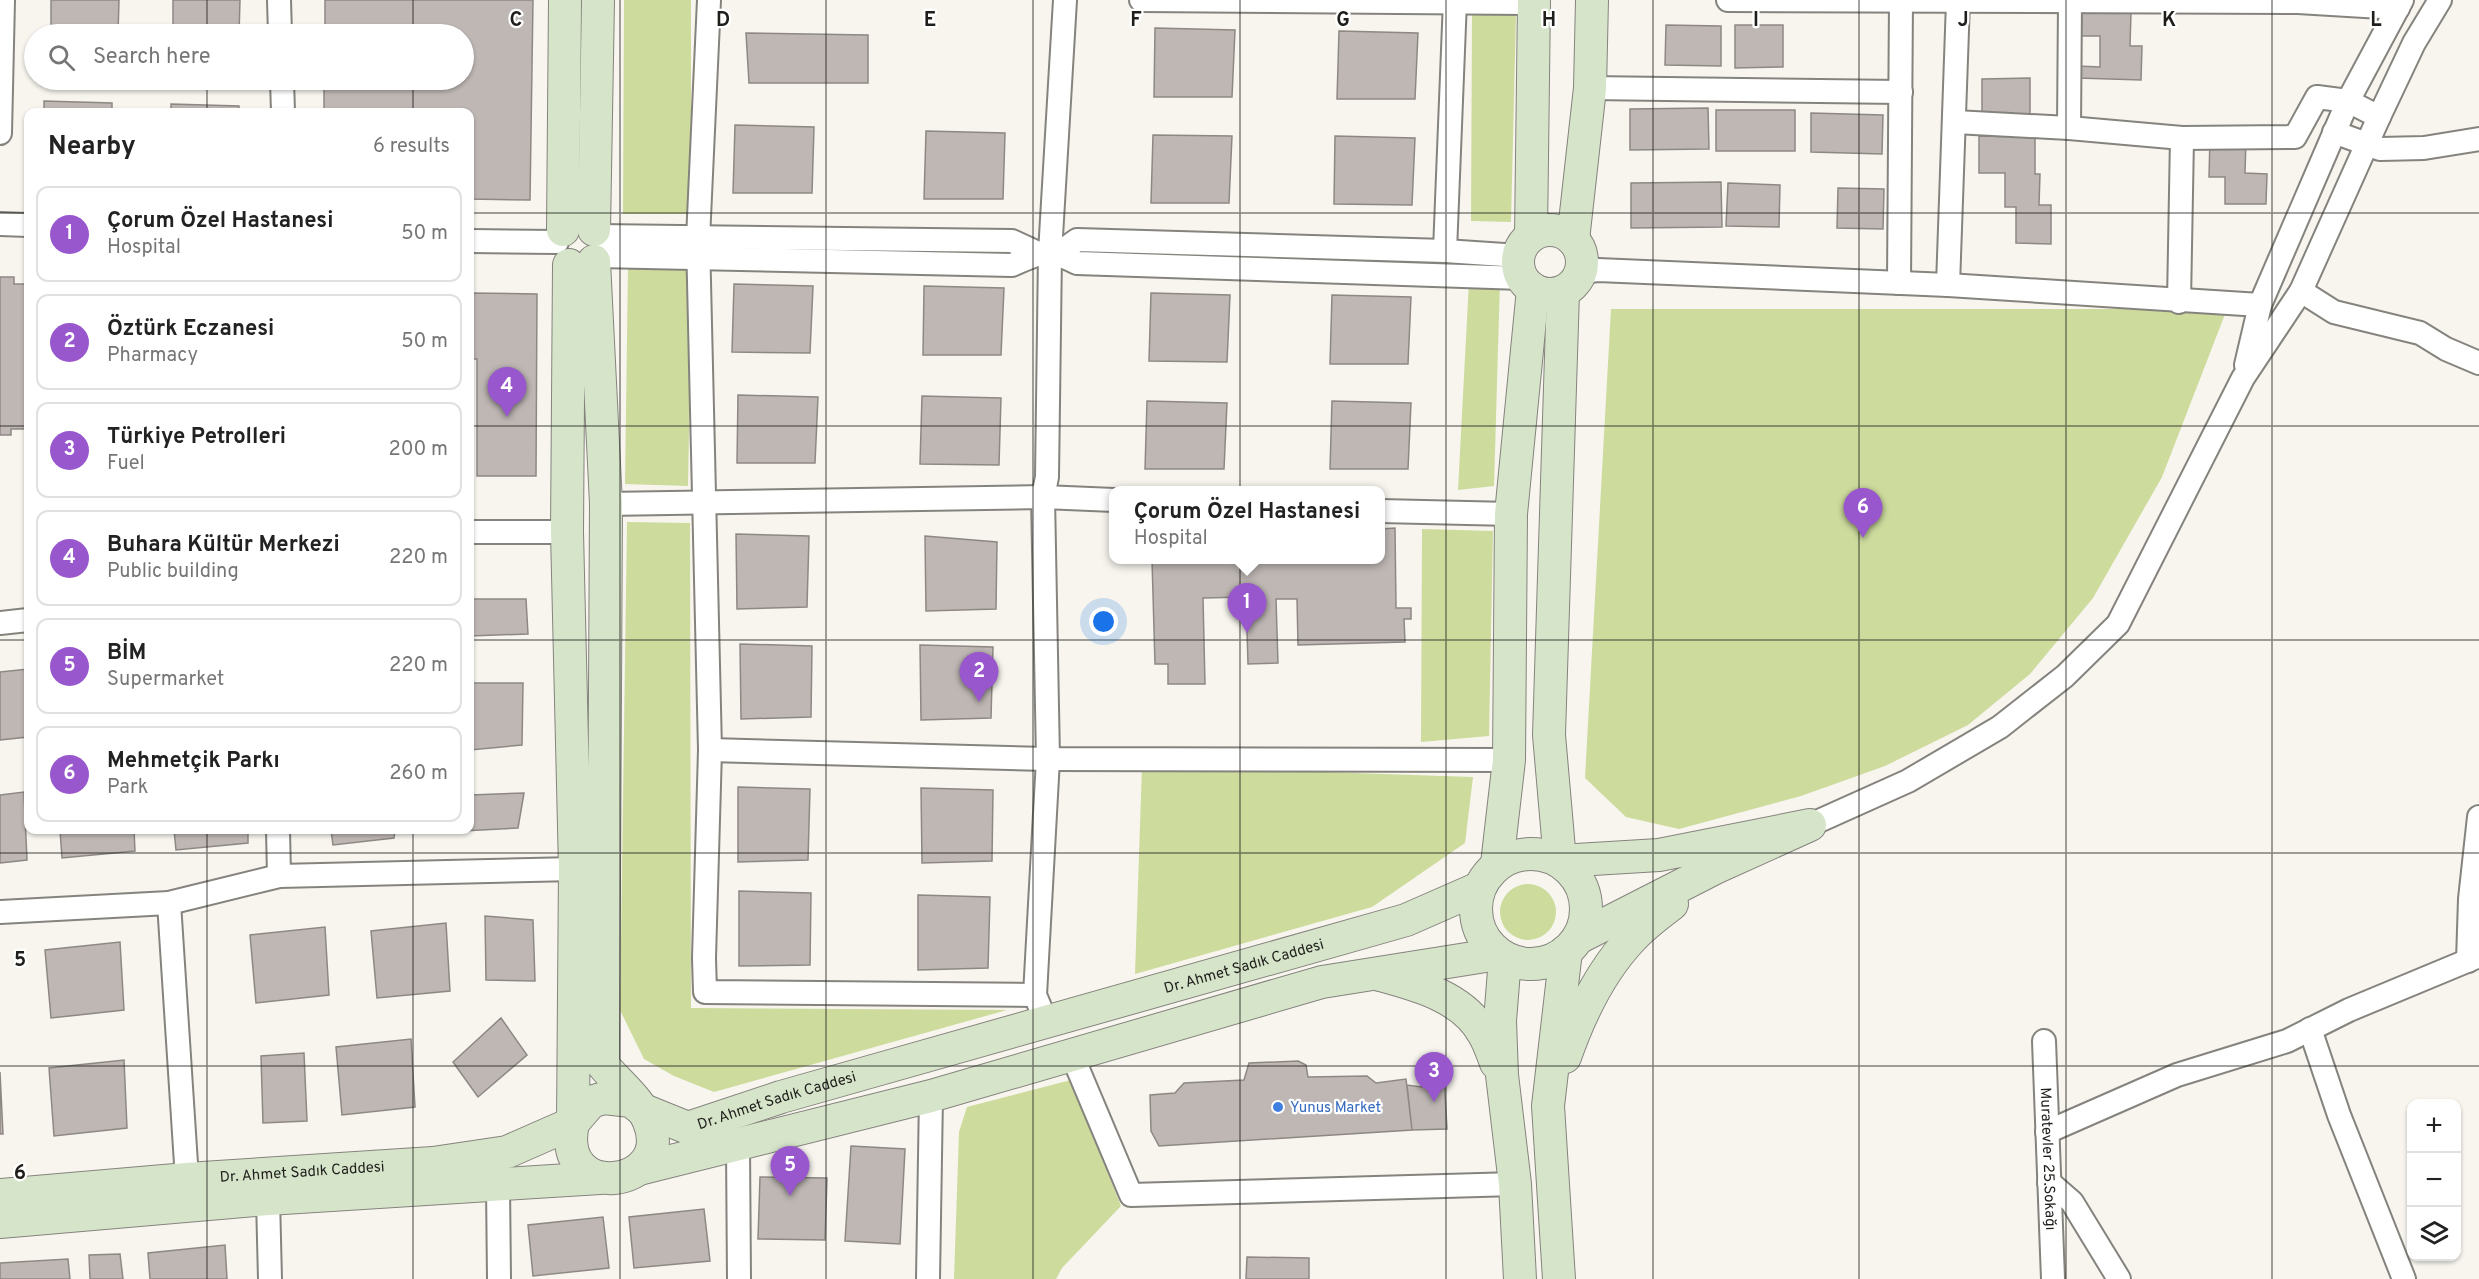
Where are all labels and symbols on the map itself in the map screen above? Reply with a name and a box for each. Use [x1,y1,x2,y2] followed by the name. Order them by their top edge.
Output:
[510,8,522,34] text: C
[716,8,730,34] text: D
[924,8,936,34] text: E
[1130,8,1142,34] text: F
[1336,8,1350,34] text: G
[1542,8,1556,34] text: H
[1753,8,1759,34] text: I
[1957,8,1969,34] text: J
[2162,8,2176,34] text: K
[2370,8,2382,34] text: L
[488,368,526,417] pin: 4
[1844,488,1882,538] pin: 6
[1228,584,1266,633] pin: 1
[1089,607,1118,636] your location
[960,652,998,702] pin: 2
[1162,936,1326,999] street label: Dr. Ahmet Sadık Caddesi
[14,948,26,974] text: 5
[1414,1052,1454,1102] pin: 3
[695,1068,859,1135] street label: Dr. Ahmet Sadık Caddesi
[2035,1087,2059,1231] street label: Muratevler 25.Sokağı
[1290,1099,1381,1118] place label: Yunus Market
[1271,1100,1285,1114] marker: Yunus Market
[770,1146,810,1196] pin: 5
[219,1158,385,1188] street label: Dr. Ahmet Sadık Caddesi
[14,1161,26,1187] text: 6

